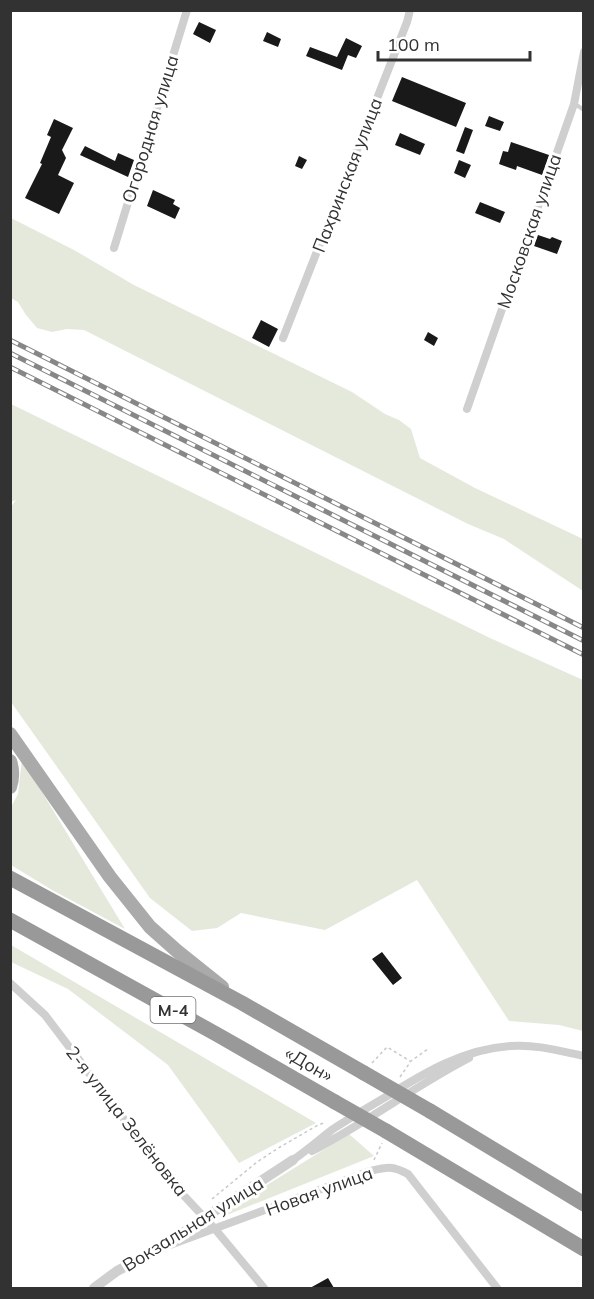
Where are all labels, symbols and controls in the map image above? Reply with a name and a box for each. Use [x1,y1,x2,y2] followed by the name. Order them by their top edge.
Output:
[378,24,530,62] scale bar
[387,33,440,56] text: 100 m
[117,52,183,206] street label: Огородная улица
[307,94,387,256] street label: Пахринская улица
[492,151,566,311] street label: Московская улица
[150,997,195,1023] road number: М-4
[61,1041,193,1201] street label: 2-я улица Зелёновка
[281,1041,337,1087] street label: «Дон»
[262,1161,376,1221] street label: Новая улица
[118,1171,268,1277] street label: Вокзальная улица

